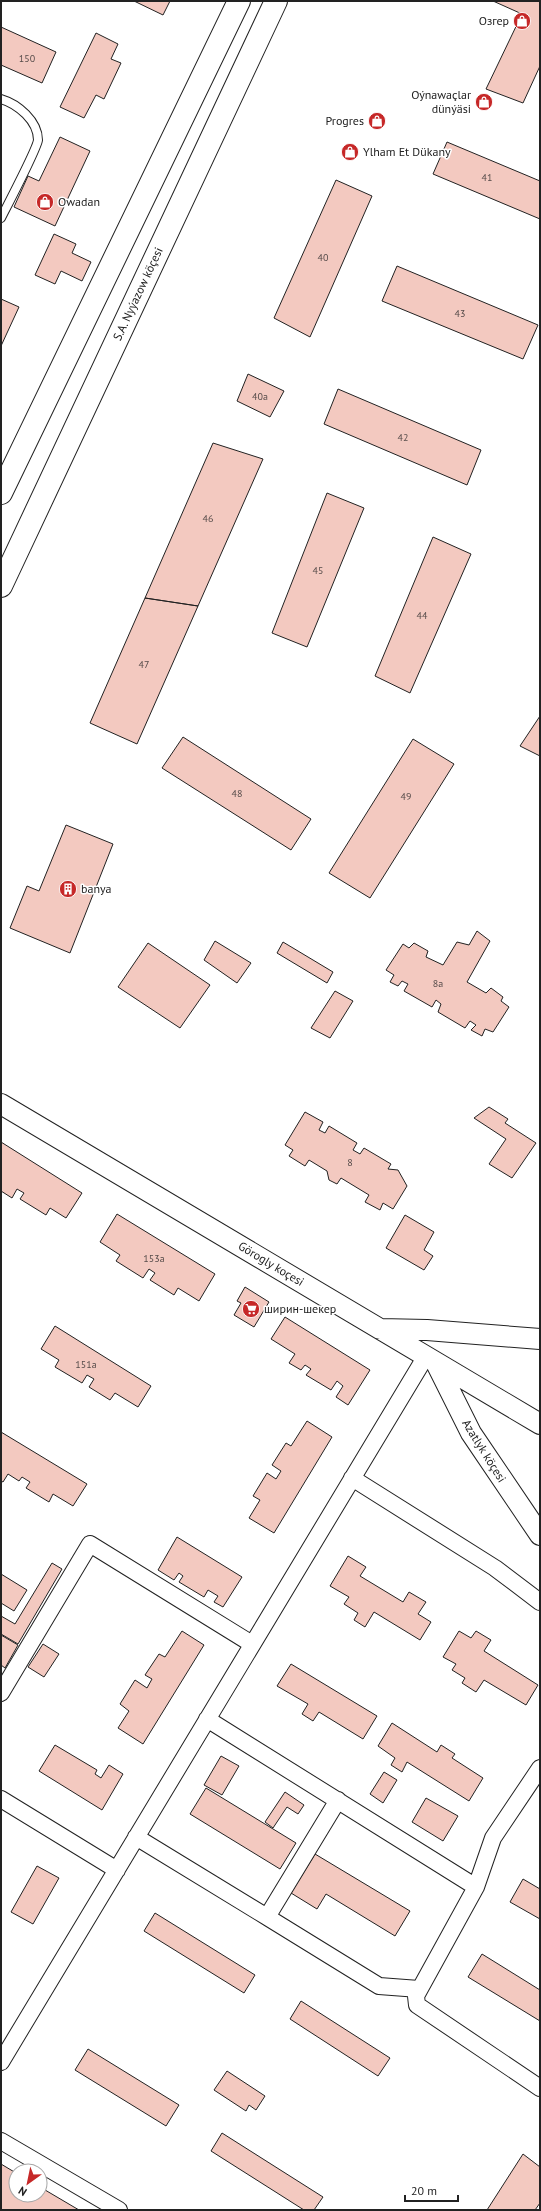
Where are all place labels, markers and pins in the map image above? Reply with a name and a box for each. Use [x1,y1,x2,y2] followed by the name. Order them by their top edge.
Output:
[512,11,532,31] shop icon: Озгер
[479,13,509,28] place label: Озгер
[411,87,471,116] place label: Oýnawaçlar dünýäsi
[474,92,494,112] shop icon: Oýnawaçlar dünýäsi
[367,111,387,131] shop icon: Progres
[326,113,364,128] place label: Progres
[340,142,360,162] shop icon: Ylham Et Dükany
[363,144,451,159] place label: Ylham Et Dükany
[35,192,55,212] shop icon: Owadan
[58,194,100,209] place label: Owadan
[58,879,78,899] building icon: banya
[81,881,112,896] place label: banya
[241,1299,261,1319] supermarket icon: ширин-шекер
[264,1301,336,1316] place label: ширин-шекер

